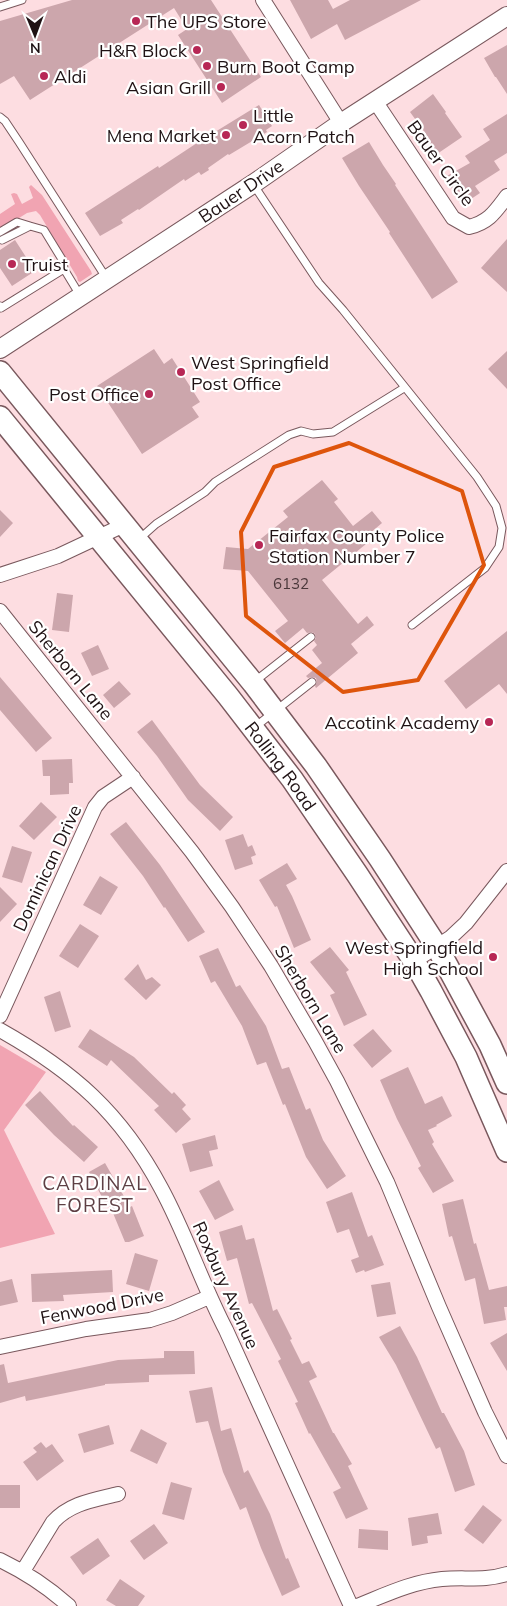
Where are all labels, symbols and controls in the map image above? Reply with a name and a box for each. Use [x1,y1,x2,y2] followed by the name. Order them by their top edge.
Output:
[10,10,60,60] north arrow
[146,10,267,33] place label: The UPS Store
[130,15,142,27] marker: The UPS Store
[30,39,41,57] text: N
[99,39,188,62] place label: H&R Block
[191,44,203,56] marker: H&R Block
[217,55,355,78] place label: Burn Boot Camp
[201,60,213,72] marker: Burn Boot Camp
[54,65,87,88] place label: Aldi
[38,70,50,82] marker: Aldi
[126,76,211,99] place label: Asian Grill
[215,81,227,93] marker: Asian Grill
[253,104,355,148] place label: Little Acorn Patch
[402,116,480,210] street label: Bauer Circle
[237,119,249,131] marker: Little Acorn Patch
[107,124,216,147] place label: Mena Market
[220,129,232,141] marker: Mena Market
[194,154,288,228] street label: Bauer Drive
[22,253,68,276] place label: Truist
[6,258,18,270] marker: Truist
[191,351,329,395] place label: West Springfield Post Office
[175,366,187,378] marker: West Springfield Post Office
[49,383,139,406] place label: Post Office
[143,388,155,400] marker: Post Office
[269,524,444,568] place label: Fairfax County Police Station Number 7
[253,539,265,551] marker: Fairfax County Police Station Number 7
[273,574,309,593] house number: 6132
[24,615,118,725] street label: Sherborn Lane
[324,711,479,734] place label: Accotink Academy
[483,716,495,728] marker: Accotink Academy
[240,717,322,815] street label: Rolling Road
[8,801,86,935] street label: Dominican Drive
[345,936,483,980] place label: West Springfield High School
[270,941,352,1057] street label: Sherborn Lane
[487,951,499,963] marker: West Springfield High School
[42,1171,148,1217] district label: CARDINAL FOREST
[188,1218,264,1352] street label: Roxbury Avenue
[38,1283,166,1329] street label: Fenwood Drive

